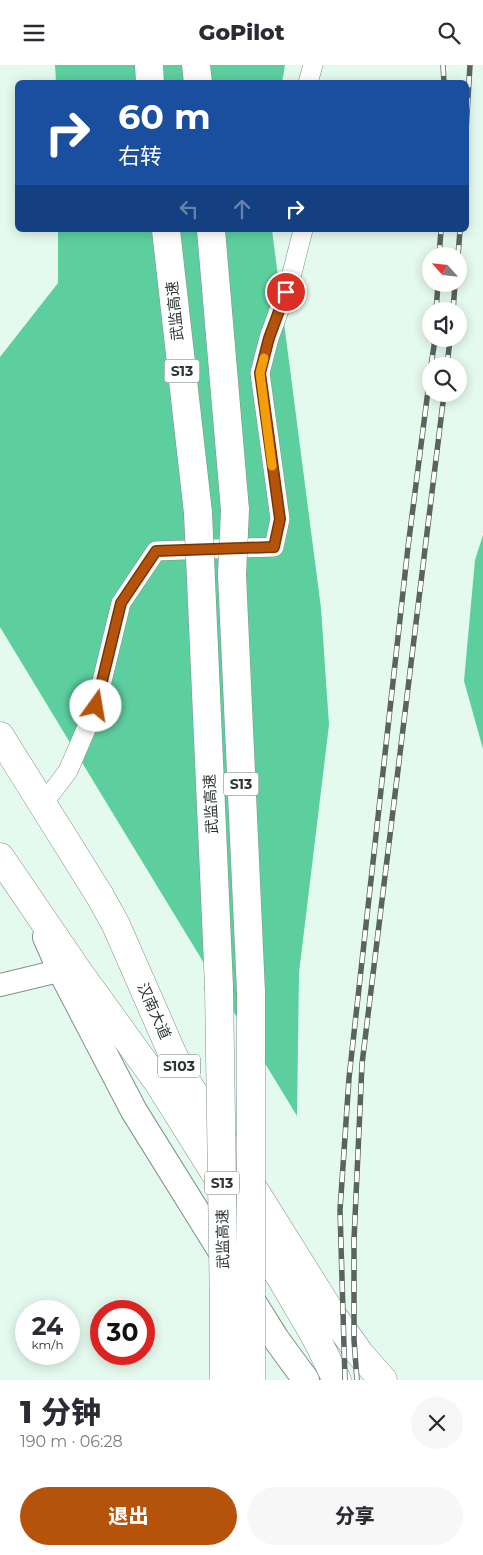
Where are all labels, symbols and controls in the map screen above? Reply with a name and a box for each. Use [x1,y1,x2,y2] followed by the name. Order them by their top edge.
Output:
[20,19,48,47] icon: menu
[198,19,285,46] text: GoPilot
[435,19,463,47] icon: search
[118,95,211,138] text: 60 m
[35,100,100,165] icon: right
[118,143,162,170] text: 右转
[175,195,203,223] icon: left
[228,195,256,223] icon: ahead
[281,195,309,223] icon: right
[422,247,468,293] north arrow
[422,247,467,402] map controls
[265,271,307,313] pin
[272,278,300,306] icon: arrive
[162,280,187,342] street label: 武监高速
[422,302,467,347] button: sound
[422,357,467,402] button: search
[164,359,200,383] road number: S13
[69,679,121,731] position arrow
[224,773,258,796] road number: S13
[199,774,222,834] street label: 武监高速
[134,980,175,1042] street label: 汉南大道
[158,1054,200,1077] road number: S103
[204,1171,240,1195] road number: S13
[212,1209,233,1269] street label: 武监高速
[90,1300,155,1365] speed limit sign: 30
[32,1311,63,1341] text: 24
[31,1337,64,1352] text: km/h
[20,1394,101,1431] text: 1 分钟
[411,1397,463,1449] button: close
[20,1432,123,1451] text: 190 m · 06:28
[20,1487,237,1545] button: 退出
[247,1487,463,1545] button: 分享

